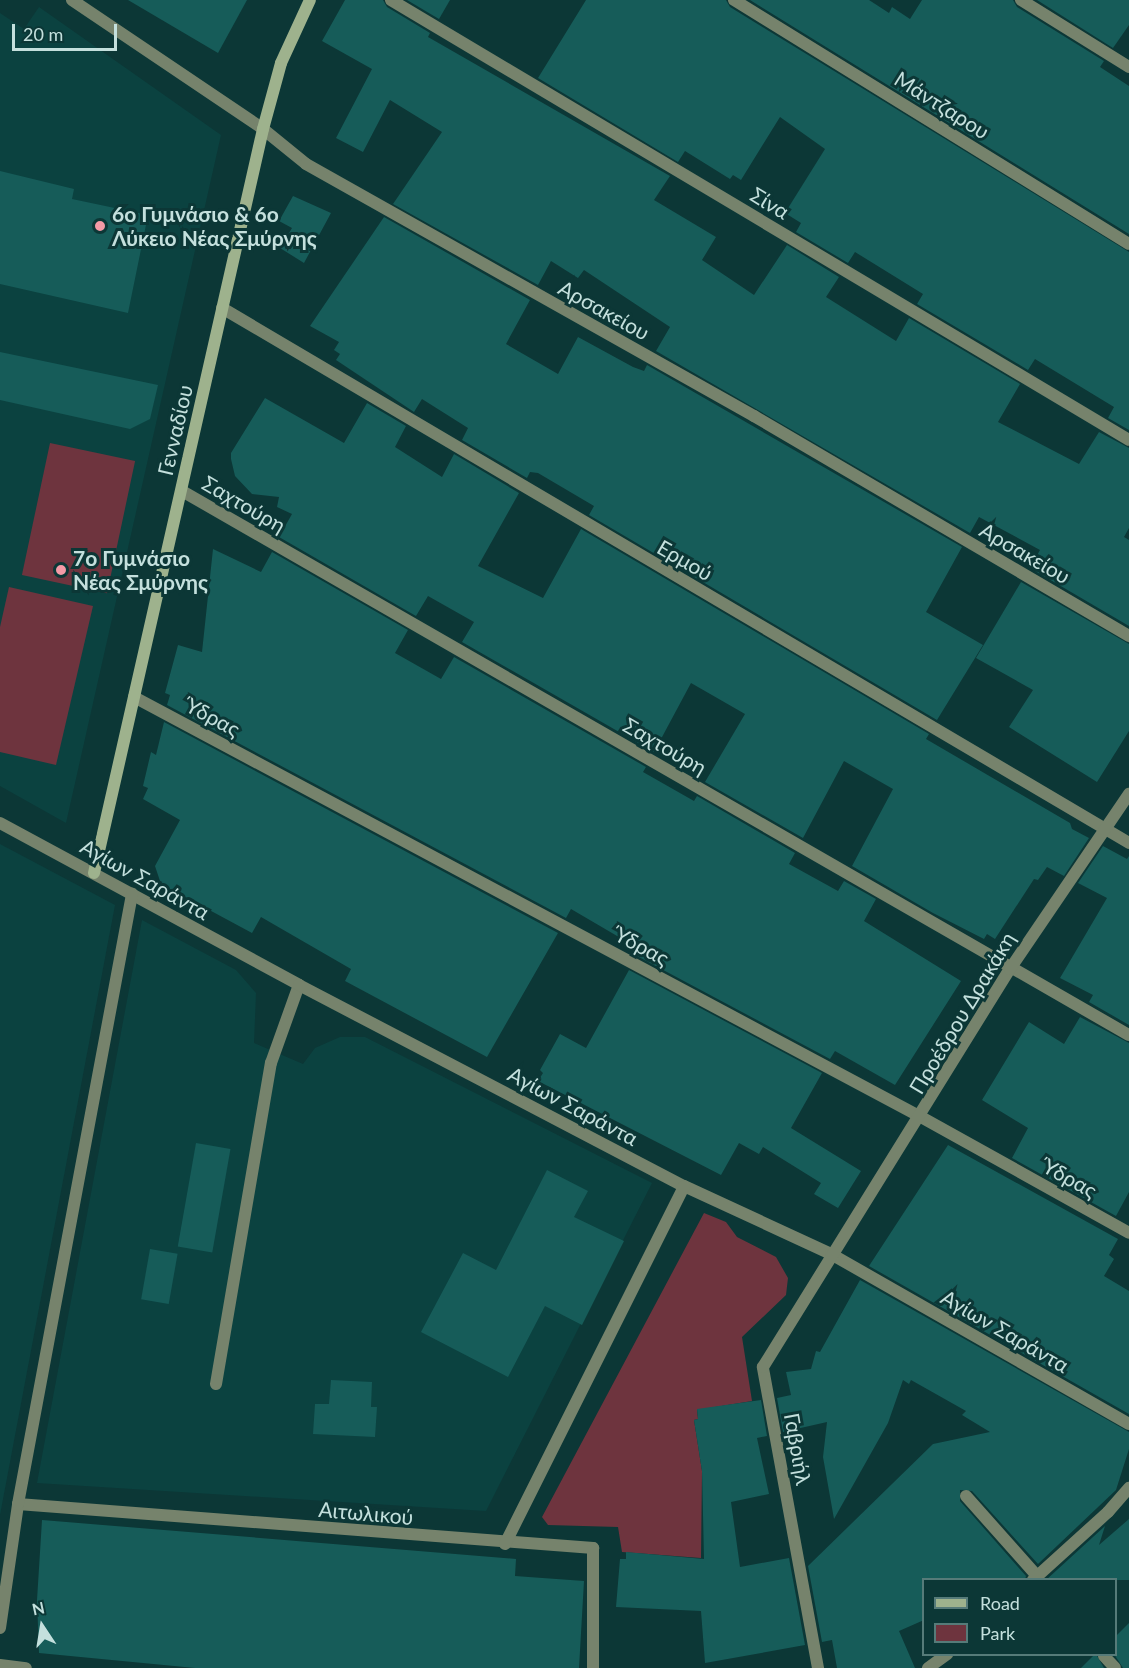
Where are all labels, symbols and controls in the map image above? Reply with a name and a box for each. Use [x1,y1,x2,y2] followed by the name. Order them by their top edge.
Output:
[15,12,120,50] scale bar
[23,23,63,45] text: 20 m
[890,66,994,144] street label: Μάντζαρου
[746,182,794,224] street label: Σίνα
[112,201,317,251] place label: 6ο Γυμνάσιο & 6ο Λύκειο Νέας Σμύρνης
[93,219,107,233] marker: 6ο Γυμνάσιο & 6ο Λύκειο Νέας Σμύρνης
[554,275,654,345] street label: Αρσακείου
[152,382,198,478] street label: Γενναδίου
[198,470,290,538] street label: Σαχτούρη
[975,517,1075,589] street label: Αρσακείου
[653,534,717,586] street label: Ερμού
[73,545,208,595] place label: 7ο Γυμνάσιο Νέας Σμύρνης
[54,563,68,577] marker: 7ο Γυμνάσιο Νέας Σμύρνης
[182,692,244,742] street label: Ύδρας
[619,712,711,780] street label: Σαχτούρη
[76,833,214,925] street label: Αγίων Σαράντα
[611,921,673,971] street label: Ύδρας
[904,927,1020,1099] street label: Προέδρου Δρακάκη
[504,1061,642,1151] street label: Αγίων Σαράντα
[1039,1153,1101,1203] street label: Ύδρας
[937,1284,1073,1378] street label: Αγίων Σαράντα
[779,1411,817,1487] street label: Γαβριήλ
[318,1496,414,1530] street label: Αιτωλικού
[922,1578,1117,1656] legend
[980,1592,1020,1614] text: Road
[12,1596,72,1656] north arrow
[30,1597,46,1618] text: N
[980,1622,1015,1644] text: Park

